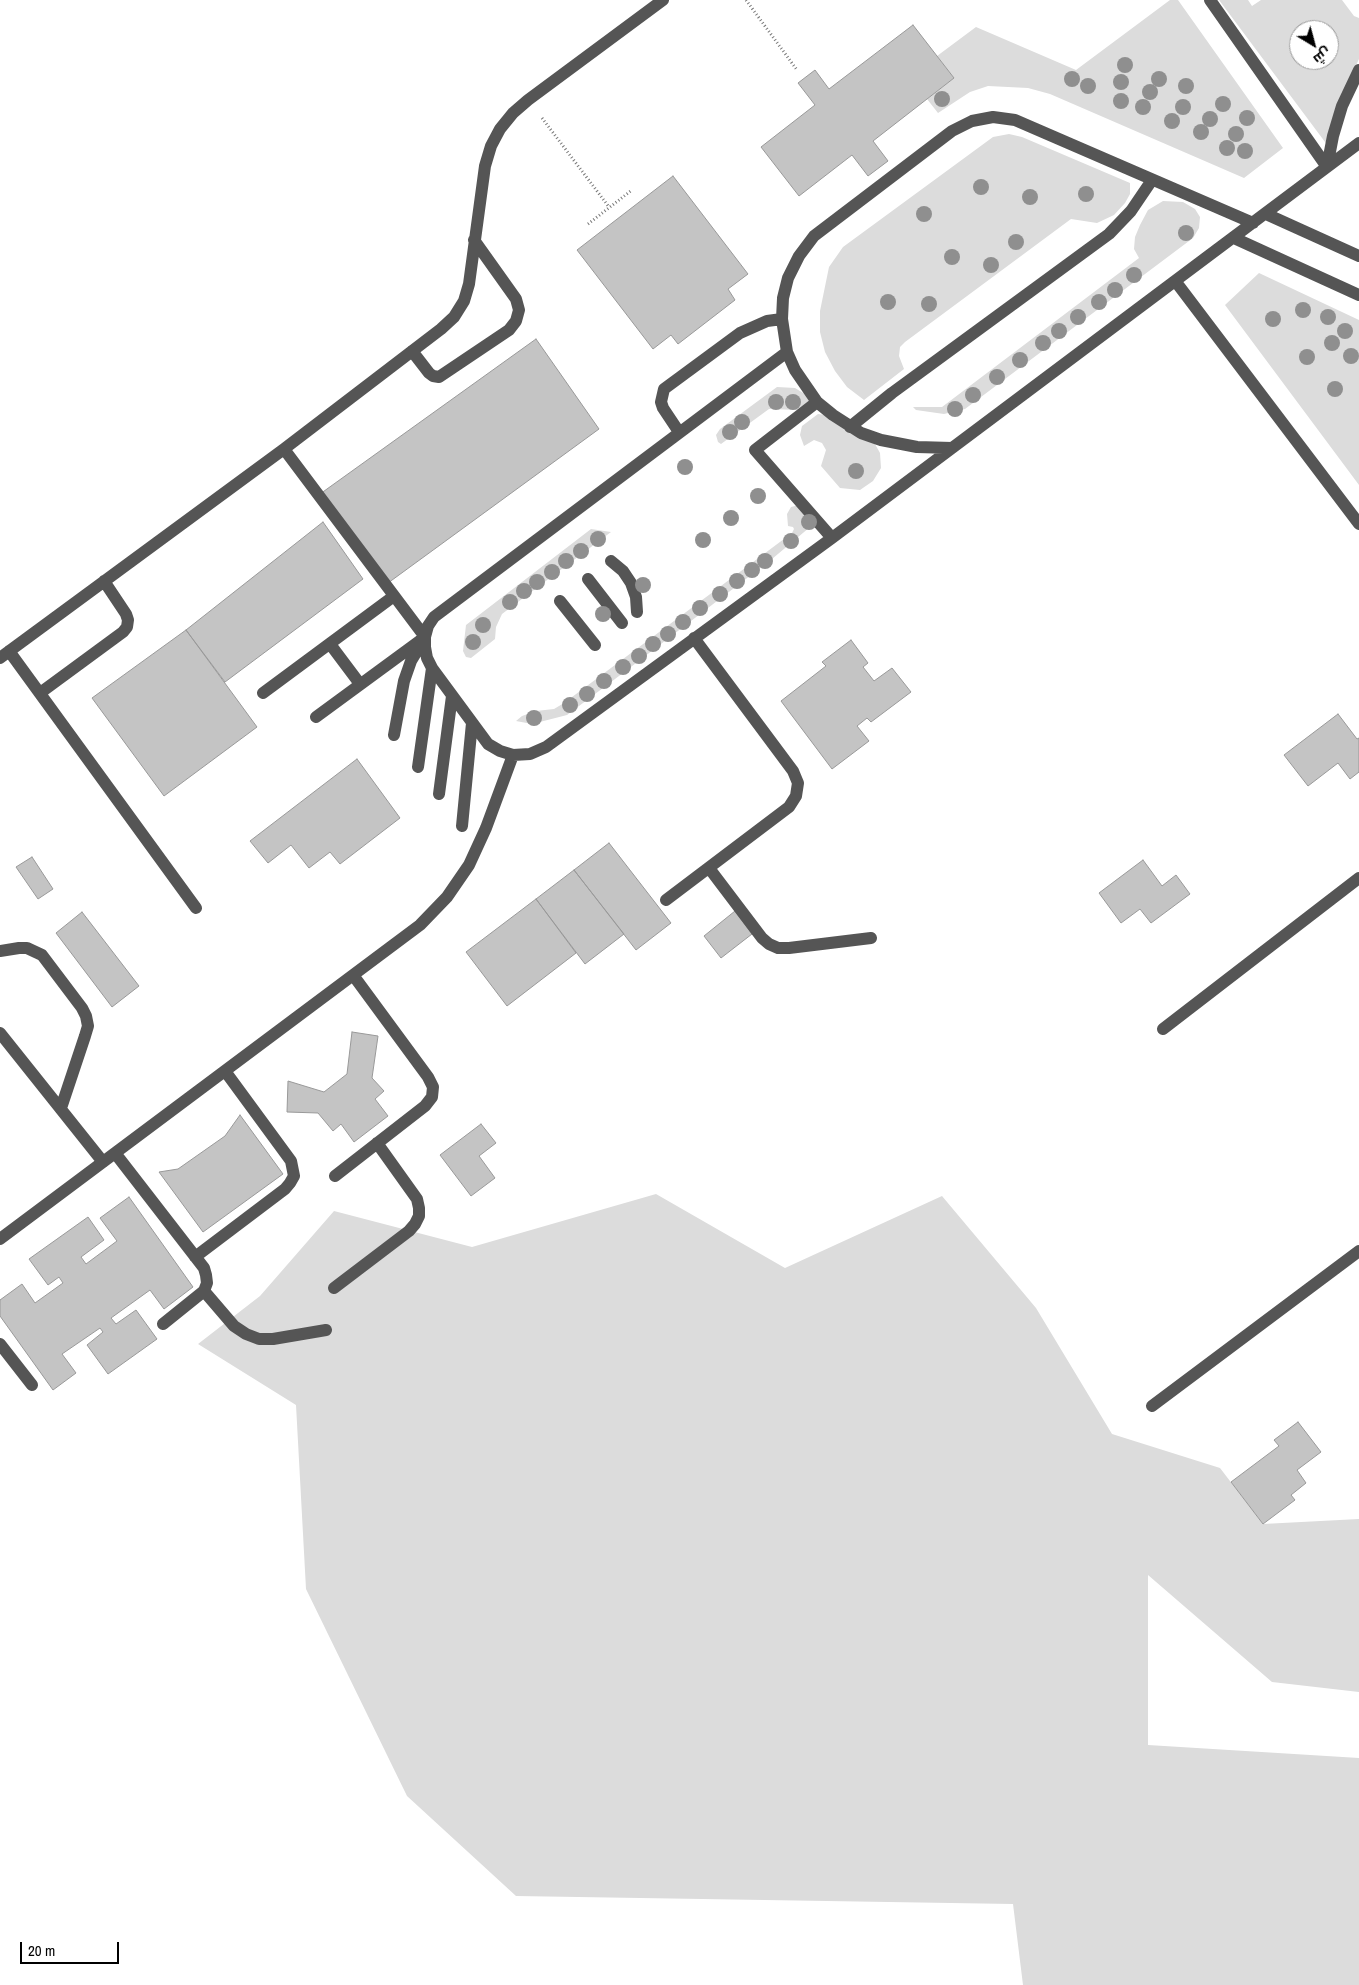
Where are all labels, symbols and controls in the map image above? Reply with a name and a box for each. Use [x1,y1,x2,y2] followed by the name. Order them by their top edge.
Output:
[1289,20,1339,70] north arrow
[1310,44,1335,69] text: ش
[22,1932,121,1964] scale bar
[28,1940,55,1961] text: 20 m

